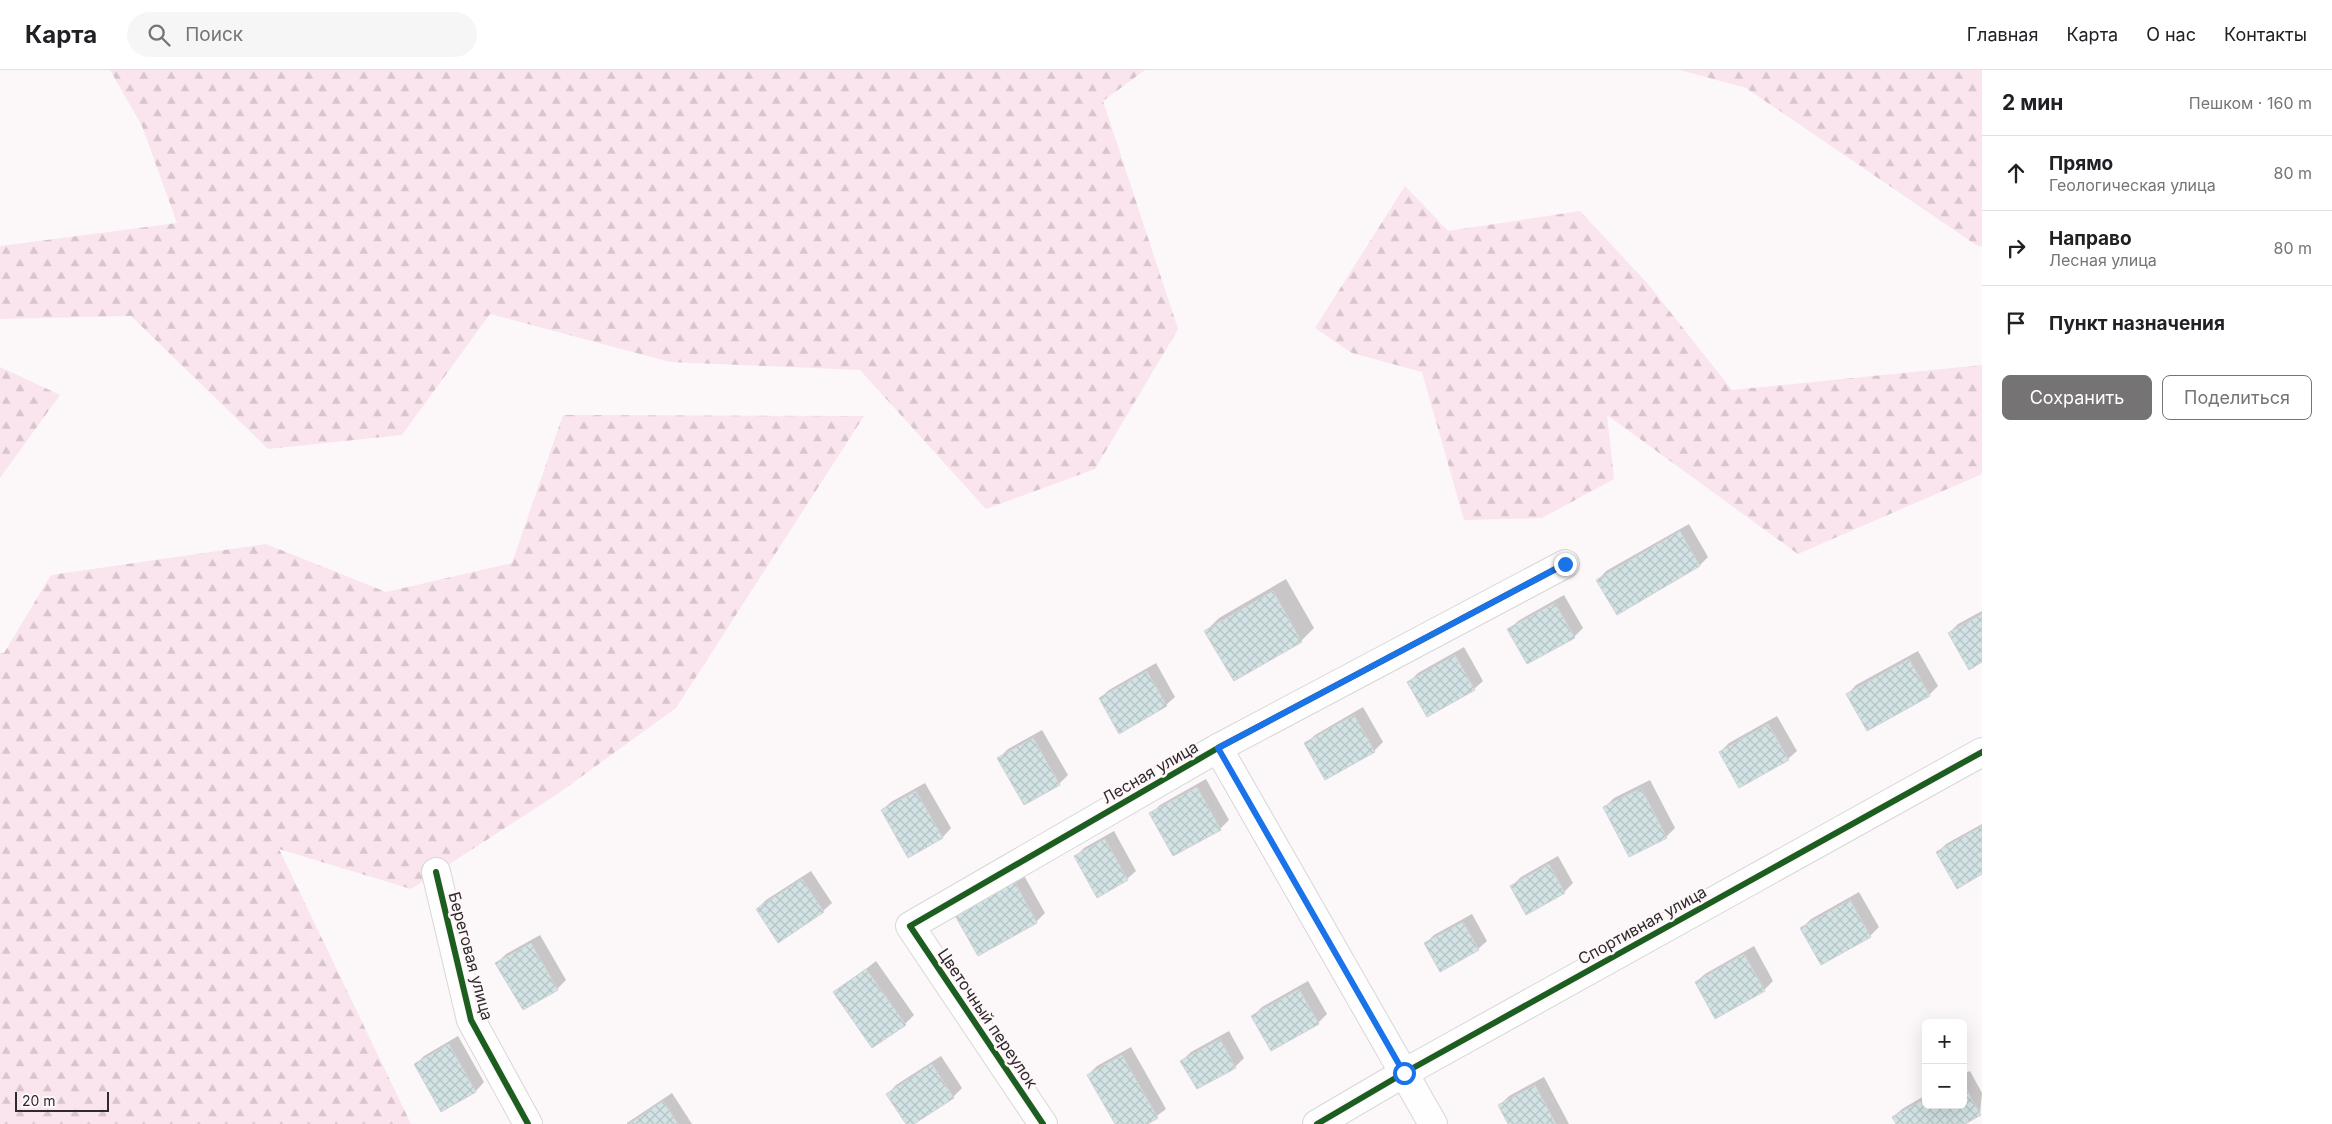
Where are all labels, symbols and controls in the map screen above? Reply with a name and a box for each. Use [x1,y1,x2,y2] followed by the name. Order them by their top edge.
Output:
[127,12,477,57] search box
[25,20,97,49] text: Карта
[145,21,173,49] icon: search
[185,23,243,46] text: Поиск
[1967,24,2038,45] text: Главная
[2066,24,2118,45] text: Карта
[2146,24,2196,45] text: О нас
[2224,24,2307,45] text: Контакты
[2002,90,2063,115] text: 2 мин
[2189,93,2312,113] text: Пешком · 160 m
[2049,152,2113,175] text: Прямо
[2002,159,2030,187] icon: ahead
[2273,163,2312,183] text: 80 m
[2049,175,2216,195] text: Геологическая улица
[2049,227,2132,250] text: Направо
[2002,234,2030,262] icon: right
[2273,238,2312,258] text: 80 m
[2049,250,2157,270] text: Лесная улица
[2002,309,2030,337] icon: arrive
[2049,312,2225,335] text: Пункт назначения
[2002,375,2152,420] button: Сохранить
[2162,375,2312,420] button: Поделиться
[1554,553,1577,576] route end
[1098,736,1202,808] street label: Лесная улица
[1574,881,1710,969] street label: Спортивная улица
[444,890,498,1022] street label: Береговая улица
[934,944,1042,1092] street label: Цветочный переулок
[1922,1019,1967,1109] map controls
[1922,1019,1967,1064] button: +
[1393,1062,1416,1085] route start
[1922,1064,1967,1109] button: −
[15,1089,109,1112] scale bar
[22,1092,56,1109] text: 20 m

